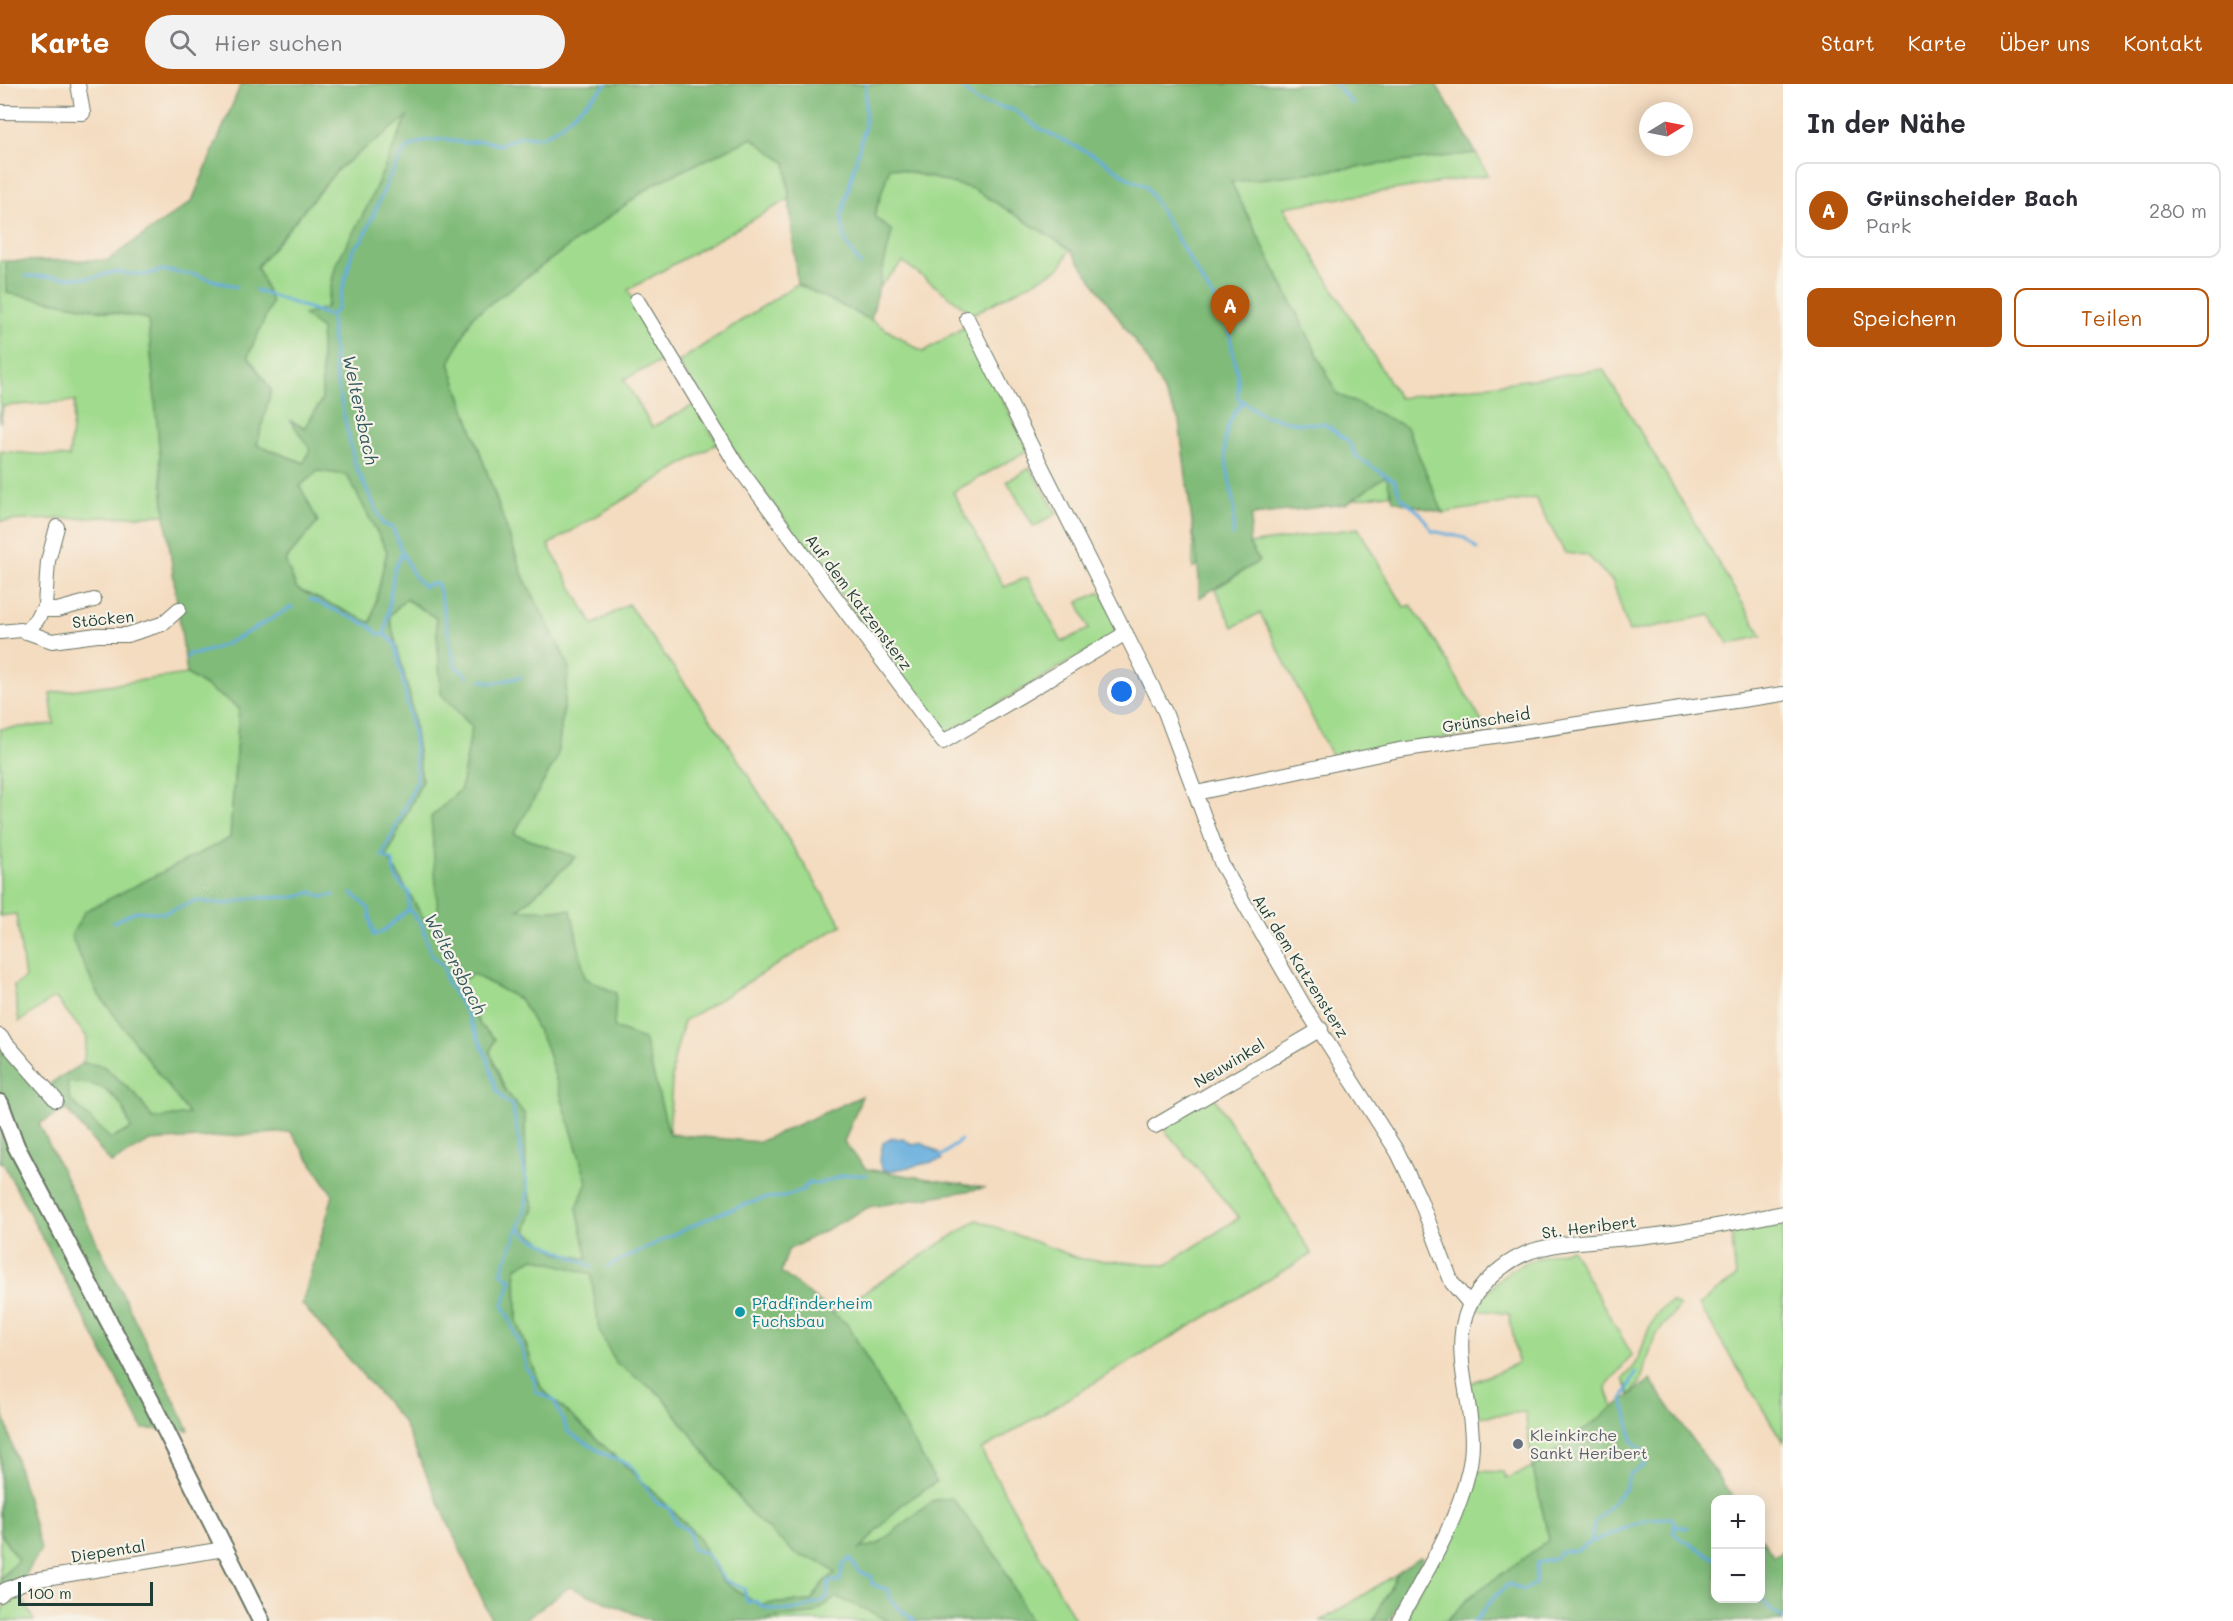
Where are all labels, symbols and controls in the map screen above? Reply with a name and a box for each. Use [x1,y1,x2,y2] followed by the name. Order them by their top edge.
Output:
[145,15,565,69] search box
[30,24,109,60] text: Karte
[166,26,199,59] icon: search
[214,28,342,57] text: Hier suchen
[1821,29,1875,56] text: Start
[1908,29,1966,56] text: Karte
[1999,29,2090,56] text: Über uns
[2123,29,2203,56] text: Kontakt
[1639,102,1693,156] north arrow
[1807,106,1966,140] text: In der Nähe
[1866,183,2078,212] text: Grünscheider Bach
[1822,197,1835,223] text: A
[2149,197,2207,223] text: 280 m
[1866,212,1911,238] text: Park
[1210,286,1250,335] pin: A
[1807,288,2002,347] button: Speichern
[2014,288,2209,347] button: Teilen
[338,353,384,467] water label: Weltersbach
[801,529,918,674] street label: Auf dem Katzensterz
[71,605,135,632] street label: Stöcken
[1107,677,1136,706] your location
[1440,702,1531,737] street label: Grünscheid
[1249,890,1354,1041] street label: Auf dem Katzensterz
[419,909,493,1018] water label: Weltersbach
[1189,1033,1268,1092] street label: Neuwinkel
[1540,1210,1638,1243] street label: St. Heribert
[752,1292,873,1331] place label: Pfadfinderheim Fuchsbau
[733,1305,747,1319] marker: Pfadfinderheim Fuchsbau
[1530,1424,1648,1463] place label: Kleinkirche Sankt Heribert
[1511,1437,1525,1451] marker: Kleinkirche Sankt Heribert
[1711,1495,1765,1603] map controls
[1711,1495,1765,1549] button: +
[69,1534,147,1567] street label: Diepental
[1711,1549,1765,1603] button: −
[18,1579,153,1606] scale bar
[27,1582,72,1603] text: 100 m

